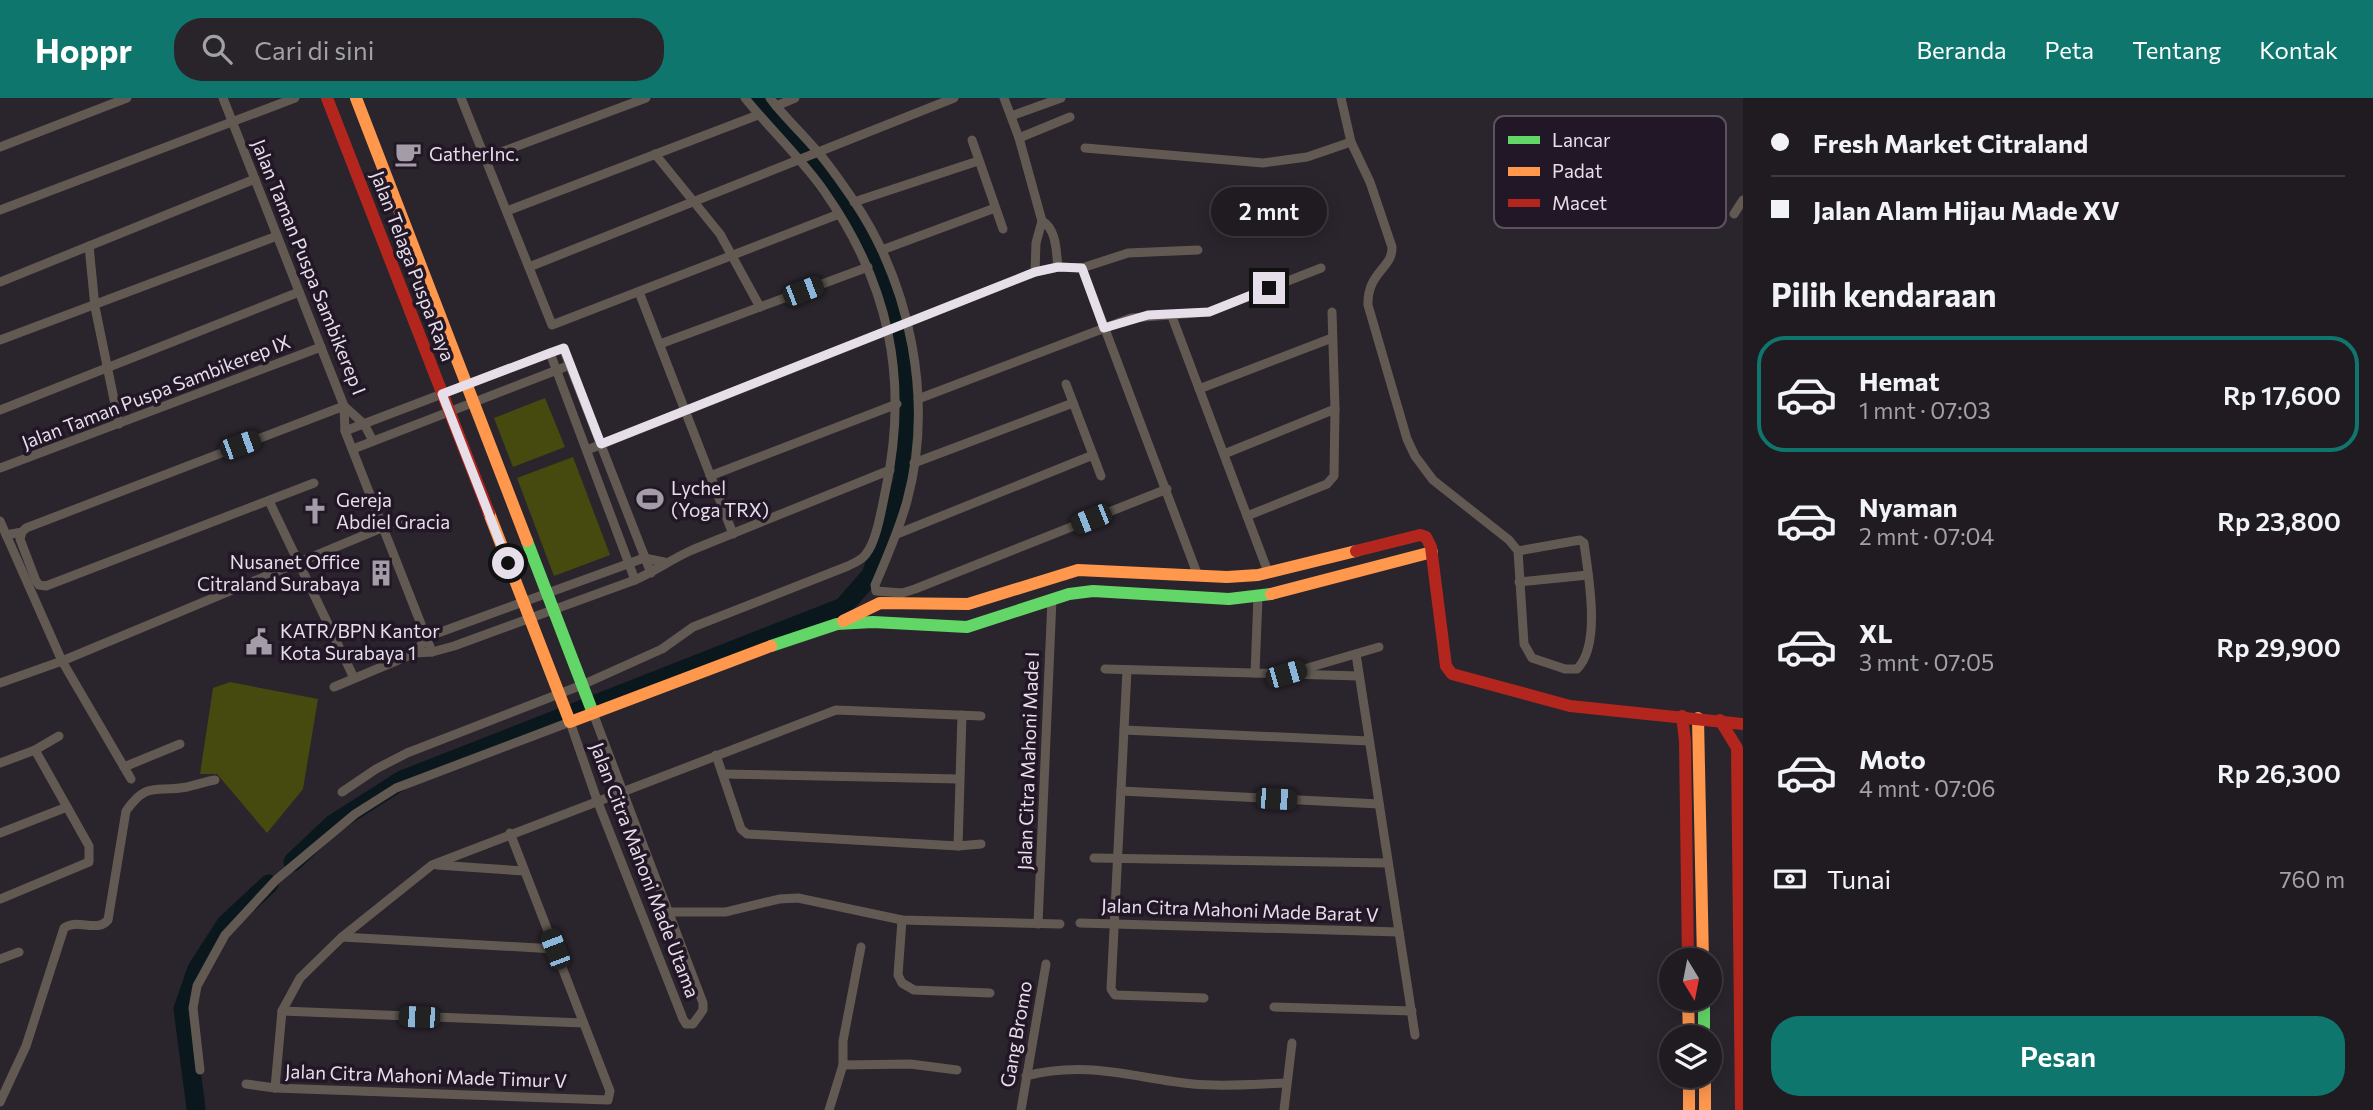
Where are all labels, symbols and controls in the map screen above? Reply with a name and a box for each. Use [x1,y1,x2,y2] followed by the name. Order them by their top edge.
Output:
[174,18,664,81] search box
[35,29,132,70] text: Hoppr
[198,30,236,68] icon: search
[254,34,374,65] text: Cari di sini
[1916,35,2007,64] text: Beranda
[2045,35,2094,64] text: Peta
[2132,35,2221,64] text: Tentang
[2259,35,2338,64] text: Kontak
[1494,116,1726,228] legend
[1813,127,2088,158] text: Fresh Market Citraland
[1552,128,1611,151] text: Lancar
[248,136,371,398] street label: Jalan Taman Puspa Sambikerep I
[393,139,423,169] cafe icon: GatherInc.
[429,142,519,165] place label: GatherInc.
[1552,159,1603,182] text: Padat
[367,167,460,364] street label: Jalan Telaga Puspa Raya
[1211,186,1327,236] callout: 2 mnt
[1552,191,1607,214] text: Macet
[1813,194,2120,225] text: Jalan Alam Hijau Made XV
[1239,197,1299,225] text: 2 mnt
[1253,272,1285,304] route end
[780,274,827,308] car
[1771,274,1997,314] text: Pilih kendaraan
[18,329,294,454] street label: Jalan Taman Puspa Sambikerep IX
[1775,363,1838,426] icon: car
[1859,365,1940,396] text: Hemat
[2223,379,2341,410] text: Rp 17,600
[1859,396,1991,424] text: 1 mnt · 07:03
[217,428,264,462] car
[671,476,769,521] place label: Lychel (Yoga TRX)
[635,484,665,514] sports icon: Lychel (Yoga TRX)
[336,488,450,533] place label: Gereja Abdiel Gracia
[1775,489,1838,552] icon: car
[1859,491,1958,522] text: Nyaman
[300,496,330,526] church icon: Gereja Abdiel Gracia
[1068,501,1115,537] car
[2217,505,2341,536] text: Rp 23,800
[1859,522,1994,550] text: 2 mnt · 07:04
[492,547,524,579] route start
[197,550,360,595] place label: Nusanet Office Citraland Surabaya
[366,558,396,588] building icon: Nusanet Office Citraland Surabaya
[1775,615,1838,678] icon: car
[1859,617,1893,648] text: XL
[280,619,440,664] place label: KATR/BPN Kantor Kota Surabaya 1
[244,627,274,657] public building icon: KATR/BPN Kantor Kota Surabaya 1
[2217,631,2341,662] text: Rp 29,900
[1859,648,1994,676] text: 3 mnt · 07:05
[1012,651,1043,871] street label: Jalan Citra Mahoni Made I
[1263,658,1310,690] car
[586,739,705,1001] street label: Jalan Citra Mahoni Made Utama
[1775,741,1838,804] icon: car
[1859,743,1926,774] text: Moto
[2217,757,2341,788] text: Rp 26,300
[1859,774,1996,802] text: 4 mnt · 07:06
[1255,787,1298,811] car
[1771,860,1809,898] icon: cash
[1827,863,1891,894] text: Tunai
[2279,865,2345,893] text: 760 m
[1101,893,1379,926] street label: Jalan Citra Mahoni Made Barat V
[538,926,573,972] car
[1659,948,1722,1012] north arrow
[1659,948,1722,1088] map controls
[995,979,1036,1089] street label: Gang Bromo
[398,1006,441,1028] car
[1771,1016,2345,1096] button: Pesan
[1659,1025,1722,1088] button: layers
[285,1059,567,1092] street label: Jalan Citra Mahoni Made Timur V

